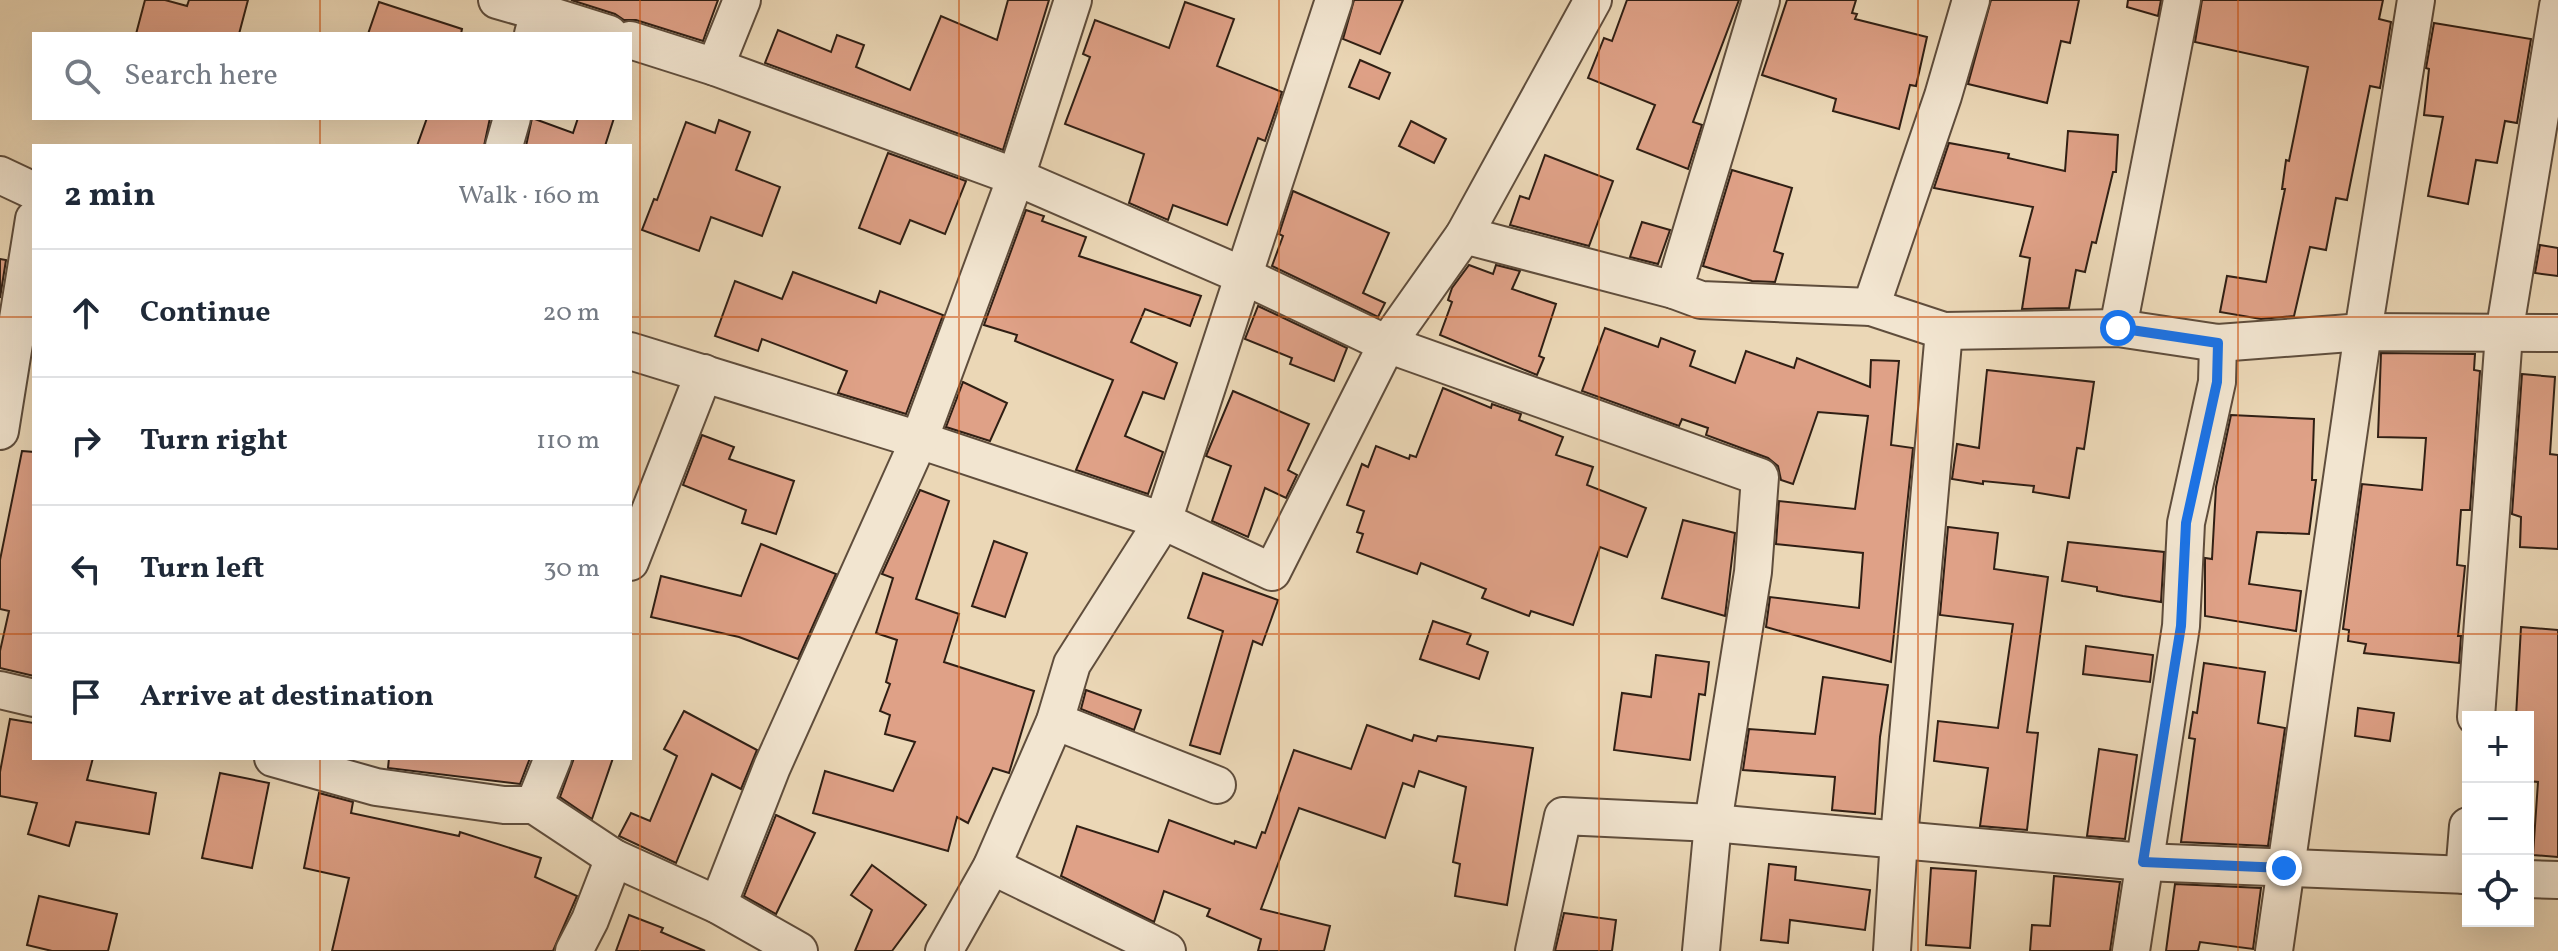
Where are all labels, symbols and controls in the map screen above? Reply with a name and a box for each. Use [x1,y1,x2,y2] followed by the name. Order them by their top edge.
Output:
[32,32,632,120] search box
[60,54,104,98] icon: search
[124,55,278,97] text: Search here
[64,173,156,220] text: 2 min
[458,178,600,214] text: Walk · 160 m
[64,291,108,335] icon: ahead
[140,292,271,334] text: Continue
[542,295,600,331] text: 20 m
[2100,310,2136,346] route start
[64,419,108,463] icon: right
[140,420,288,462] text: Turn right
[536,423,600,459] text: 110 m
[64,547,108,591] icon: left
[140,548,264,590] text: Turn left
[543,551,600,587] text: 30 m
[64,675,108,719] icon: arrive
[140,676,434,718] text: Arrive at destination
[2462,711,2534,927] map controls
[2462,711,2534,783] button: +
[2462,783,2534,855] button: −
[2266,850,2302,886] route end
[2462,855,2534,927] button: locate

